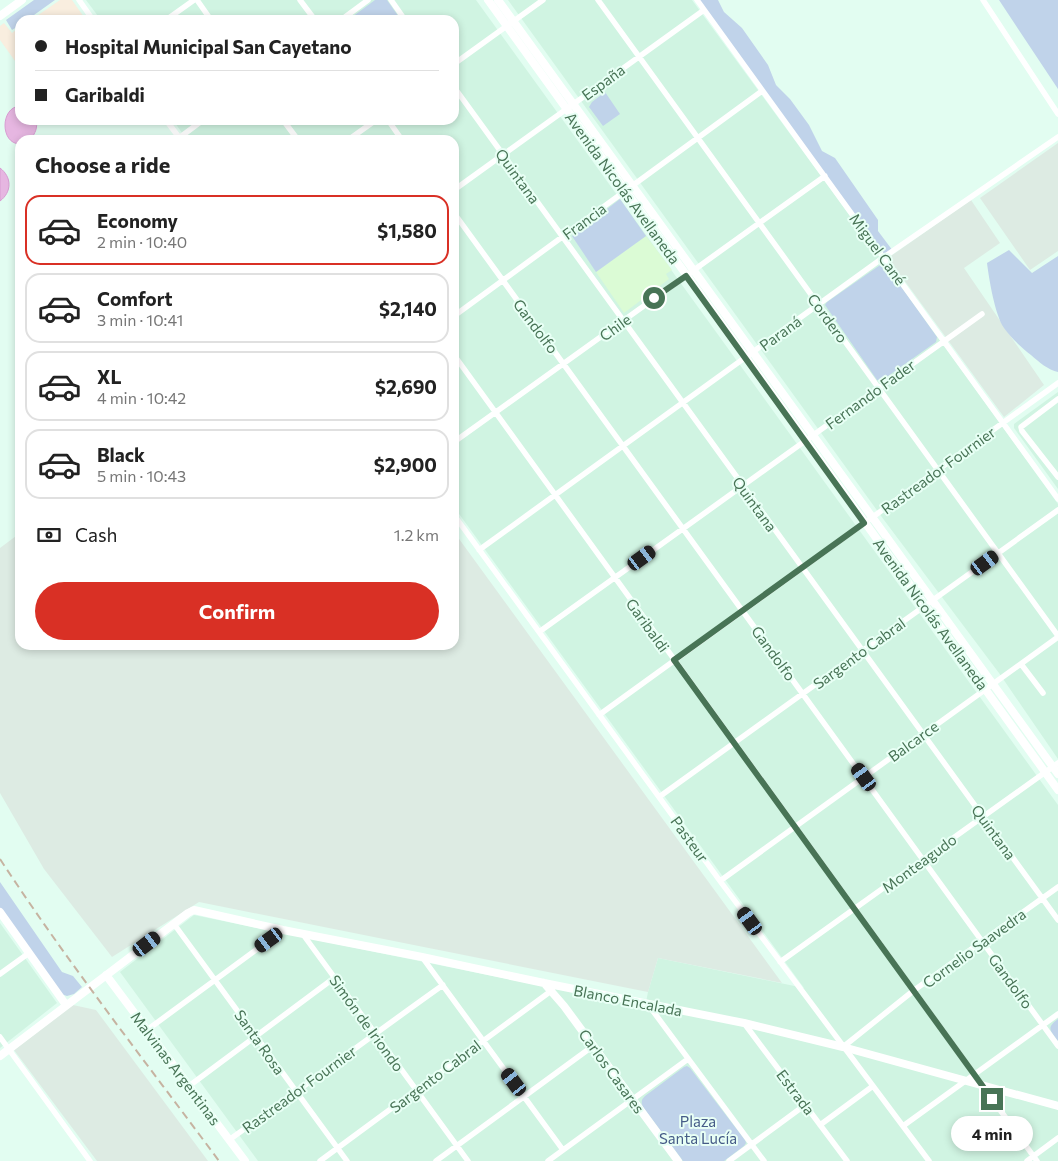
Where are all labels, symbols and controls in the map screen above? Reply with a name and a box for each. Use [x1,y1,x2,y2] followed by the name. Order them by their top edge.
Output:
[65,35,352,58] text: Hospital Municipal San Cayetano
[578,60,628,104] street label: España
[65,83,145,106] text: Garibaldi
[562,109,684,267] street label: Avenida Nicolás Avellaneda
[492,145,544,207] street label: Quintana
[35,151,170,178] text: Choose a ride
[559,199,609,243] street label: Francia
[37,208,82,253] icon: car
[97,209,178,232] text: Economy
[846,210,910,288] street label: Miguel Cané
[377,219,437,242] text: $1,580
[97,232,187,251] text: 2 min · 10:40
[37,286,82,331] icon: car
[97,287,173,310] text: Comfort
[643,287,665,309] route start
[804,290,852,346] street label: Cordero
[510,295,562,357] street label: Gandolfo
[379,297,437,320] text: $2,140
[97,310,183,329] text: 3 min · 10:41
[596,310,634,344] street label: Chile
[756,312,804,354] street label: Paraná
[822,355,918,433] street label: Fernando Fader
[37,364,82,409] icon: car
[97,365,122,388] text: XL
[375,375,437,398] text: $2,690
[97,388,186,407] text: 4 min · 10:42
[877,423,999,517] street label: Rastreador Fournier
[37,442,82,487] icon: car
[97,443,145,466] text: Black
[374,453,437,476] text: $2,900
[97,466,186,485] text: 5 min · 10:43
[729,473,781,535] street label: Quintana
[35,521,63,549] icon: cash
[75,523,117,546] text: Cash
[394,525,439,544] text: 1.2 km
[870,535,992,693] street label: Avenida Nicolás Avellaneda
[625,543,658,573] car
[968,548,1001,578] car
[35,582,439,640] button: Confirm
[623,595,673,655] street label: Garibaldi
[809,614,909,692] street label: Sargento Cabral
[748,622,800,684] street label: Gandolfo
[884,717,942,765] street label: Balcarce
[849,760,878,794] car
[968,801,1020,863] street label: Quintana
[667,813,713,865] street label: Pasteur
[878,830,960,896] street label: Monteagudo
[735,904,764,938] car
[919,904,1029,992] street label: Cornelio Saavedra
[252,925,285,955] car
[130,929,163,959] car
[985,950,1037,1012] street label: Gandolfo
[326,971,408,1075] street label: Simón de Iriondo
[572,981,684,1019] street label: Blanco Encalada
[231,1006,289,1078] street label: Santa Rosa
[127,1008,225,1129] street label: Malvinas Argentinas
[575,1025,649,1117] street label: Carlos Casares
[386,1036,484,1116] street label: Sargento Cabral
[238,1042,360,1136] street label: Rastreador Fournier
[498,1066,529,1098] car
[773,1066,819,1118] street label: Estrada
[981,1088,1003,1110] route end
[659,1112,737,1147] park label: Plaza Santa Lucía
[951,1116,1033,1152] callout: 4 min
[972,1124,1012,1143] text: 4 min

